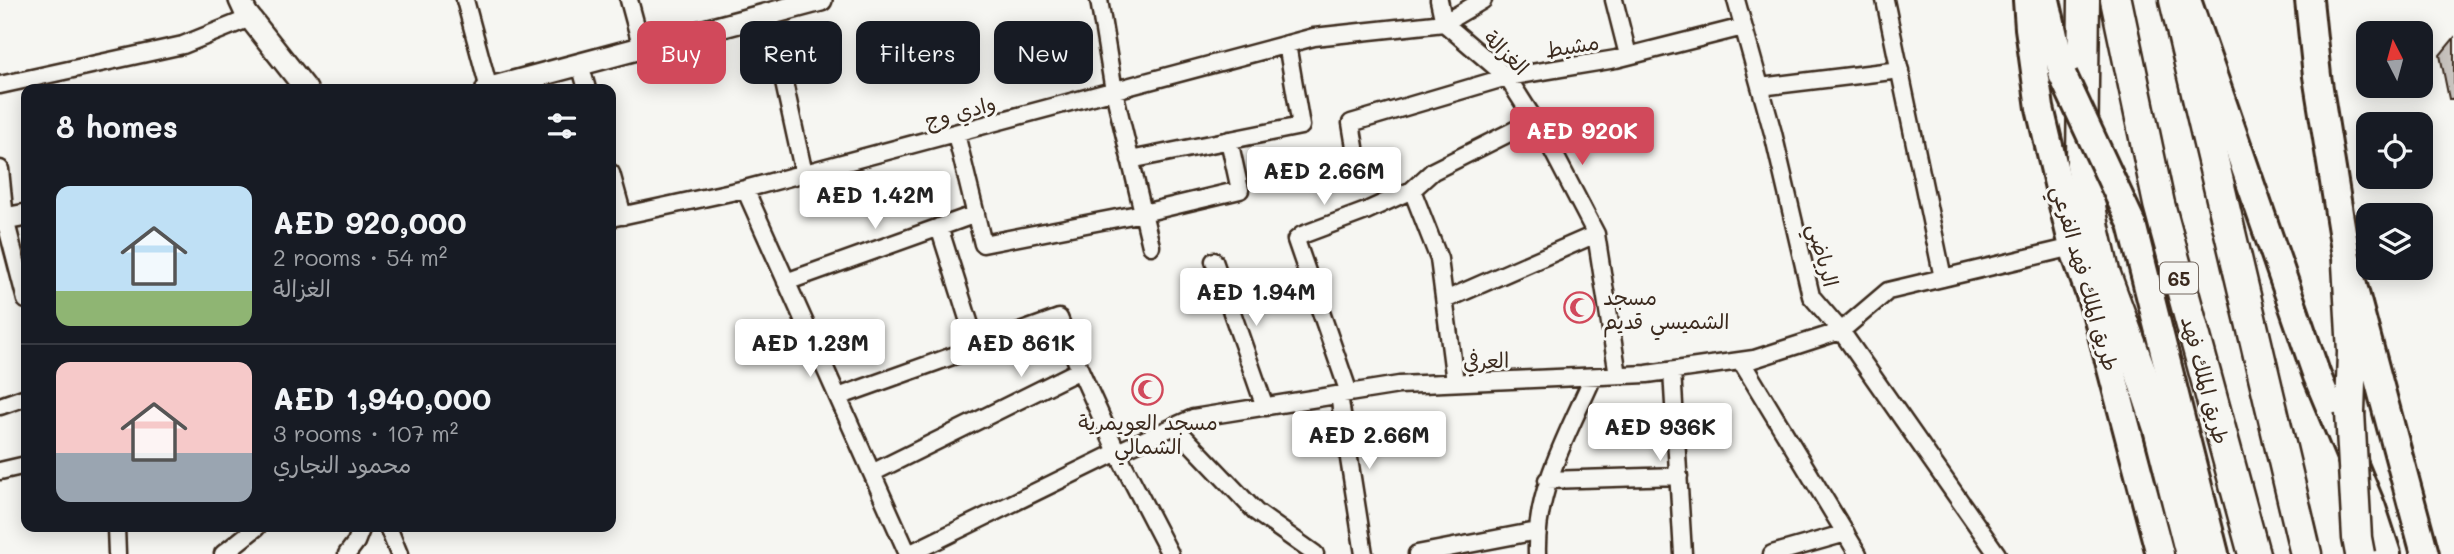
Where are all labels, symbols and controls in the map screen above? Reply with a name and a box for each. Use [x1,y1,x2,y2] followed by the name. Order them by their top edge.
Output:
[637,21,726,84] chip: Buy
[740,21,842,84] chip: Rent
[856,21,980,84] chip: Filters
[994,21,1093,84] chip: New
[2356,21,2432,98] north arrow
[2356,21,2433,280] map controls
[1479,24,1535,80] street label: الغزالة
[1543,27,1601,63] street label: مشيط
[922,89,999,136] street label: وادي وج
[56,106,178,146] text: 8 homes
[543,107,581,145] icon: filters
[1510,108,1654,167] pin: AED 920K
[2356,112,2433,189] button: locate
[1526,115,1638,145] text: AED 920K
[1244,148,1404,207] pin: AED 2.66M
[1263,155,1385,185] text: AED 2.66M
[795,172,955,231] pin: AED 1.42M
[816,179,934,209] text: AED 1.42M
[2040,182,2125,376] street label: طريق الملك فهد الفرعي
[273,202,467,242] text: AED 920,000
[2356,203,2433,280] button: layers
[112,214,196,298] icon: home
[1796,220,1845,291] street label: الرياضي
[273,242,448,272] text: 2 rooms · 54 m²
[2160,262,2198,294] road number: 65
[1176,268,1336,328] pin: AED 1.94M
[273,273,331,303] text: الغزالة
[1196,276,1316,306] text: AED 1.94M
[1603,283,1730,341] place label: مسجد الشميسي قديم
[1563,291,1597,325] mosque icon: مسجد الشميسي قديم
[2176,313,2236,447] street label: طريق الملك فهد
[730,320,890,379] pin: AED 1.23M
[949,320,1093,379] pin: AED 861K
[751,327,869,357] text: AED 1.23M
[966,327,1076,357] text: AED 861K
[1462,346,1510,377] street label: العرفي
[1131,372,1165,406] mosque icon: مسجد العويمرية الشمالي
[273,378,491,418] text: AED 1,940,000
[112,390,196,474] icon: home
[1588,404,1732,463] pin: AED 936K
[1078,408,1218,466] place label: مسجد العويمرية الشمالي
[1604,411,1716,441] text: AED 936K
[1289,412,1449,471] pin: AED 2.66M
[273,418,459,448] text: 3 rooms · 107 m²
[1308,419,1430,449] text: AED 2.66M
[273,449,411,479] text: محمود النجاري

